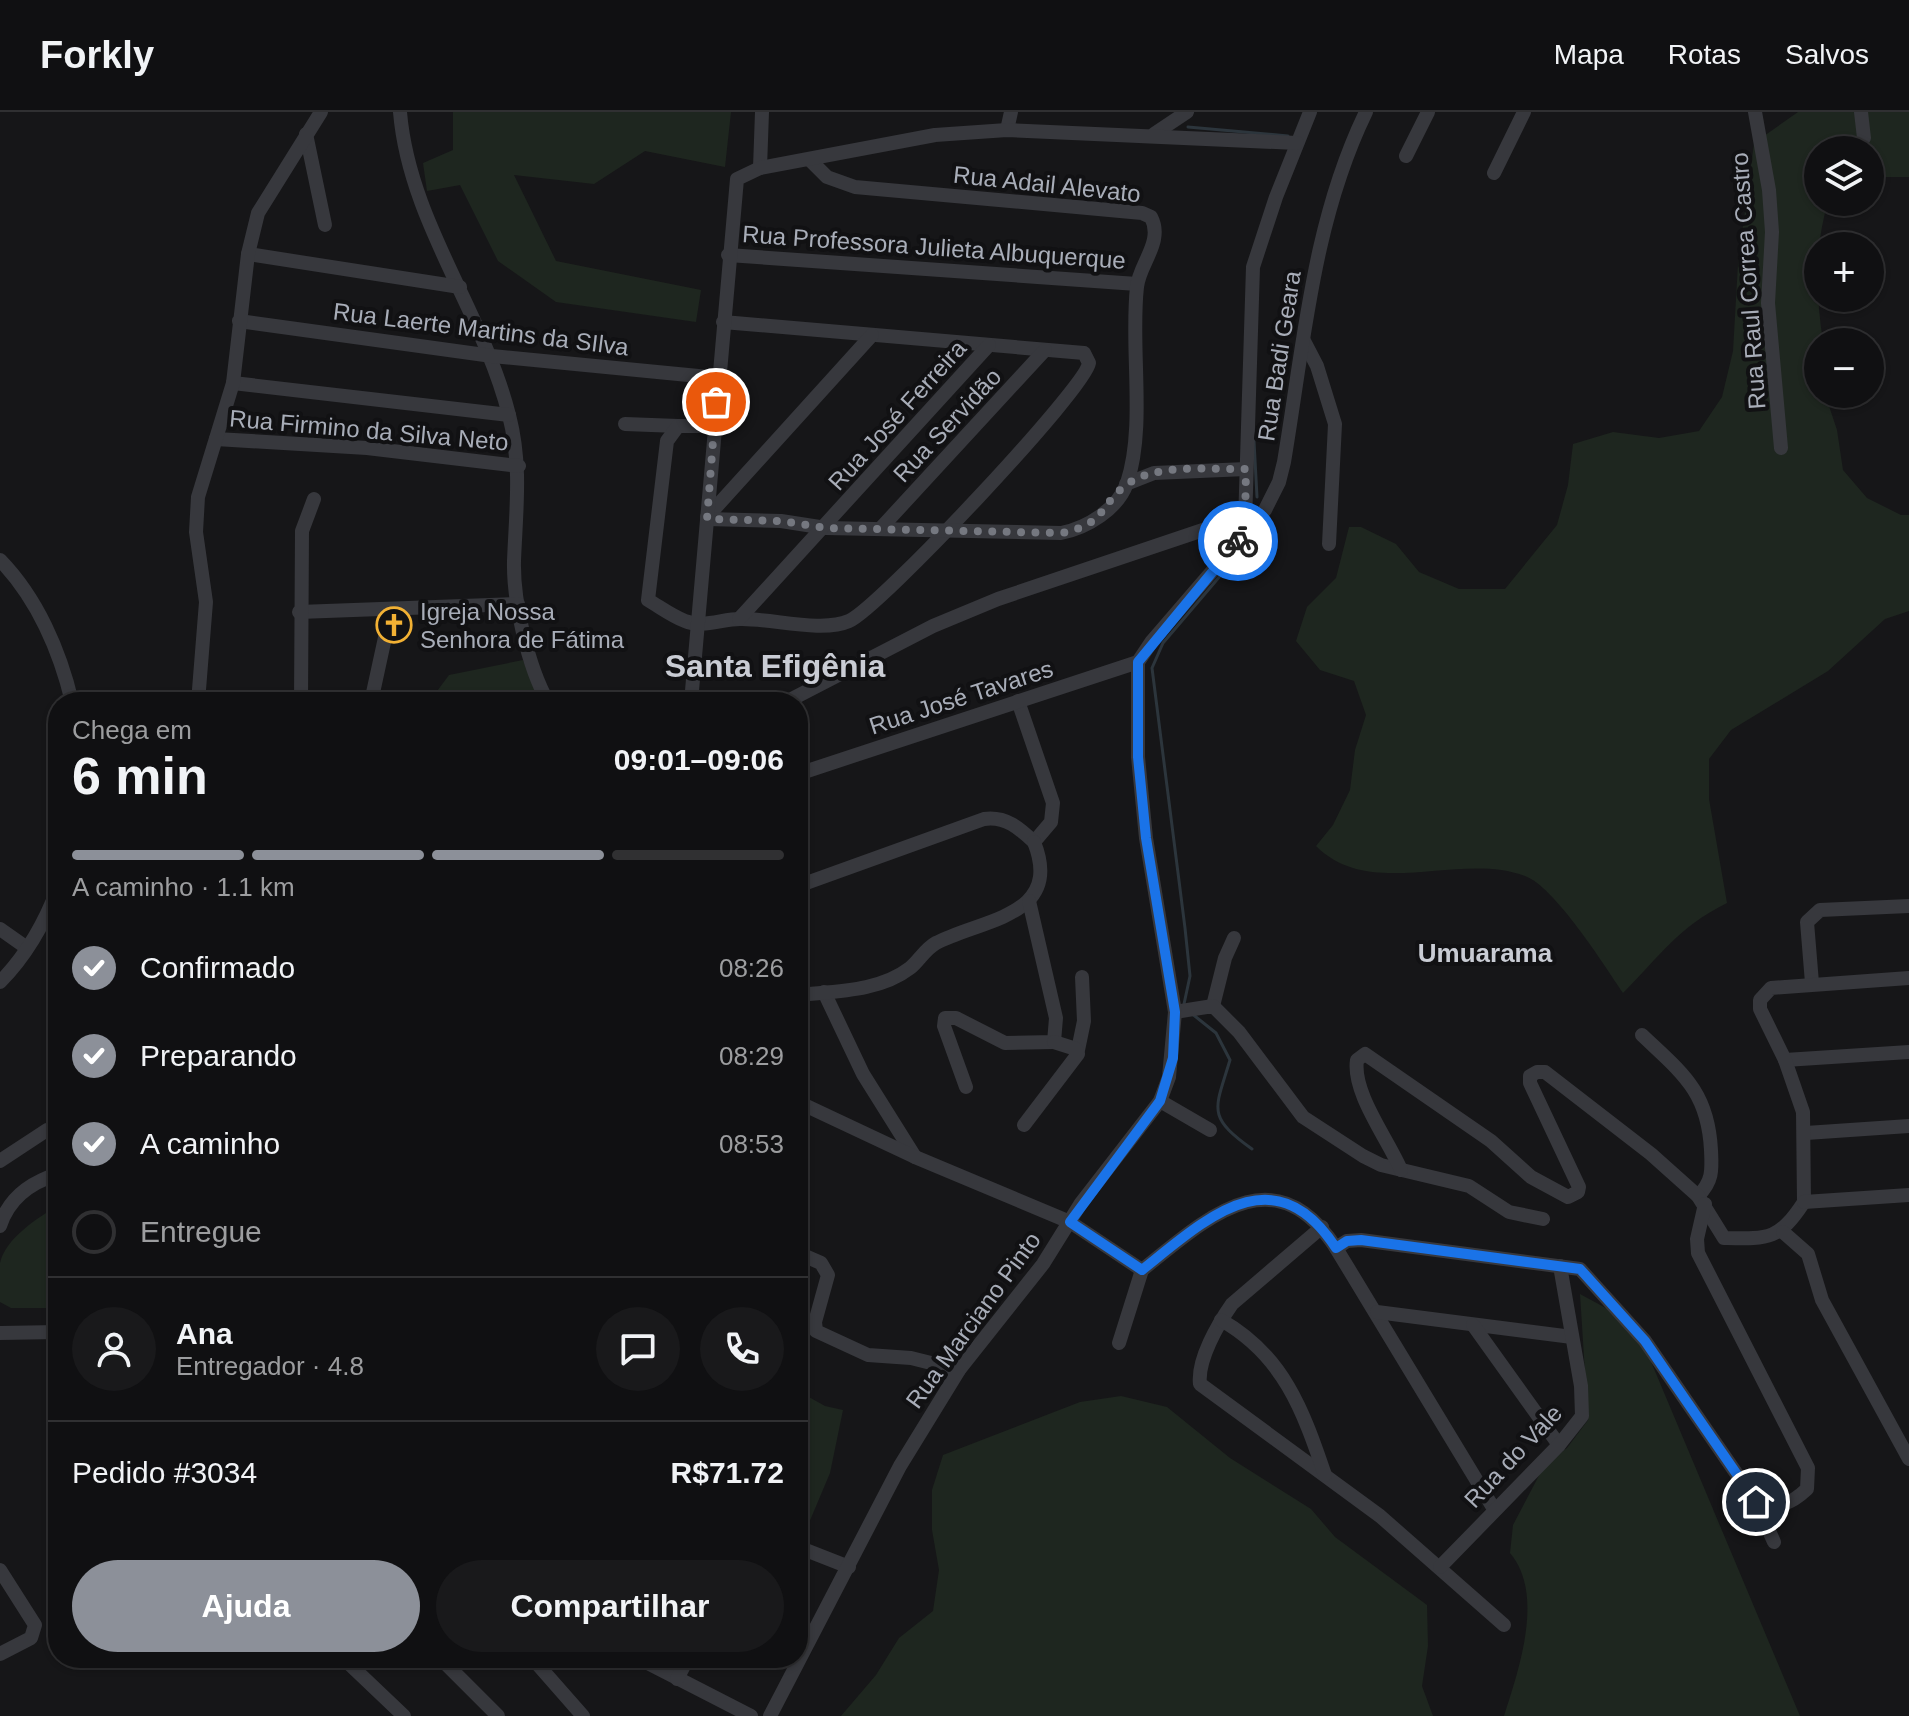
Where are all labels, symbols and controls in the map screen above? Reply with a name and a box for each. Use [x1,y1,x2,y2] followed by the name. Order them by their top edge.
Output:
[40,34,154,76] text: Forkly
[1554,39,1624,70] text: Mapa
[1668,39,1741,70] text: Rotas
[1785,39,1869,70] text: Salvos
[1804,136,1884,408] map controls
[1804,136,1884,216] button: layers
[1726,152,1770,410] street label: Rua Raul Correa Castro
[952,161,1142,207] street label: Rua Adail Alevato
[741,220,1127,274] street label: Rua Professora Julieta Albuquerque
[1804,232,1884,312] button: +
[1252,268,1306,443] street label: Rua Badi Geara
[332,297,631,361] street label: Rua Laerte Martins da SIlva
[1804,328,1884,408] button: −
[823,334,972,495] street label: Rua José Ferreira
[888,363,1006,487] street label: Rua Servidão
[682,368,750,436] pin
[694,380,738,424] icon: bag
[228,404,510,456] street label: Rua Firmino da Silva Neto
[1198,501,1278,581] courier
[1216,519,1260,563] icon: bike
[420,598,625,653] place label: Igreja Nossa Senhora de Fátima
[375,606,413,644] church icon: Igreja Nossa Senhora de Fátima
[665,648,885,684] district label: Santa Efigênia
[866,655,1056,739] street label: Rua José Tavares
[72,715,192,745] text: Chega em
[614,743,784,776] text: 09:01–09:06
[72,747,208,805] text: 6 min
[72,872,295,902] text: A caminho · 1.1 km
[1418,938,1553,968] district label: Umuarama
[72,946,116,990] icon: check
[140,951,295,984] text: Confirmado
[719,953,784,983] text: 08:26
[72,1034,116,1078] icon: check
[140,1039,297,1072] text: Preparando
[719,1041,784,1071] text: 08:29
[72,1122,116,1166] icon: check
[140,1127,280,1160] text: A caminho
[719,1129,784,1159] text: 08:53
[140,1215,262,1248] text: Entregue
[900,1227,1046,1413] street label: Rua Marciano Pinto
[72,1307,156,1391] button: person
[596,1307,680,1391] button: chat
[700,1307,784,1391] button: phone
[176,1317,233,1350] text: Ana
[176,1351,364,1381] text: Entregador · 4.8
[1459,1399,1567,1513] street label: Rua do Vale
[72,1456,257,1489] text: Pedido #3034
[671,1456,784,1489] text: R$71.72
[1722,1468,1790,1536] pin
[1734,1480,1778,1524] icon: home
[72,1560,420,1652] button: Ajuda
[436,1560,784,1652] button: Compartilhar

